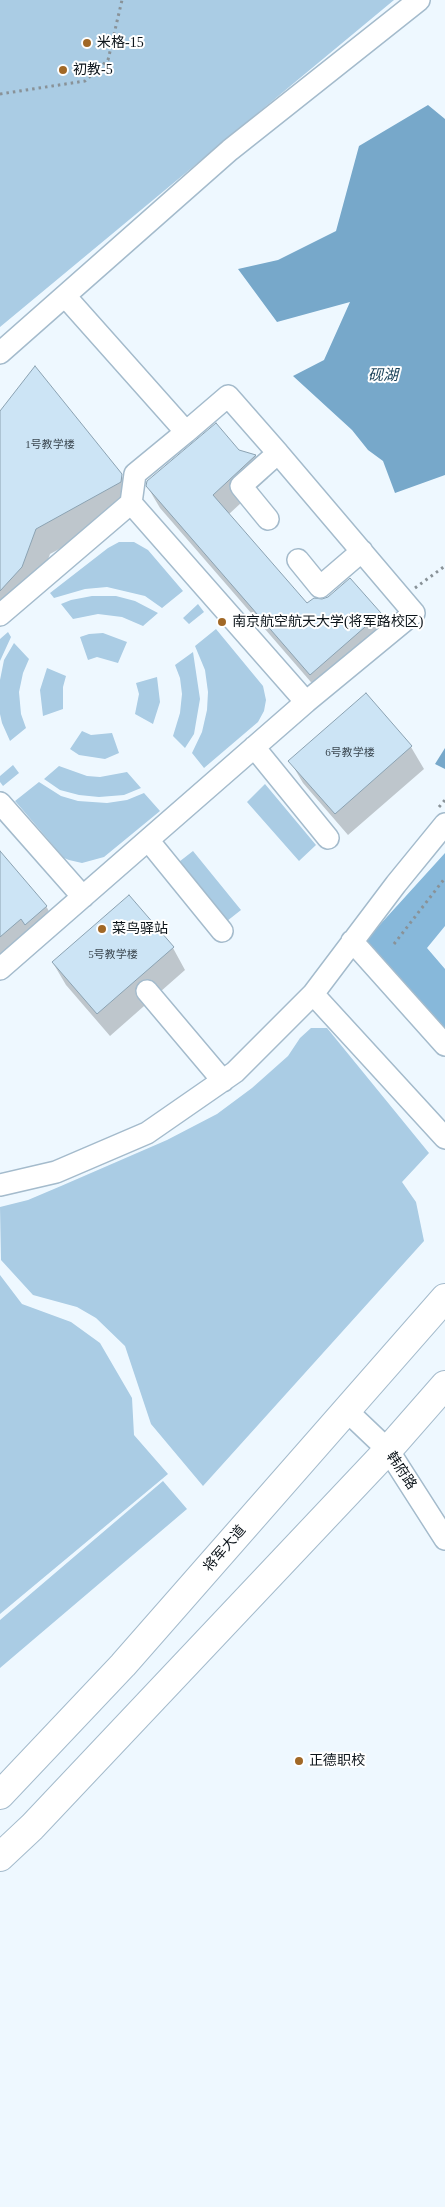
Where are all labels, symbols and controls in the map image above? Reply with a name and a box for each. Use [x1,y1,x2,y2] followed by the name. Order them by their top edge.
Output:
[97,35,144,51] place label: 米格-15
[81,37,93,49] marker: 米格-15
[73,62,113,78] place label: 初教-5
[57,64,69,76] marker: 初教-5
[368,367,398,385] water label: 砚湖
[25,438,75,452] house number: 1号教学楼
[232,614,423,630] place label: 南京航空航天大学(将军路校区)
[216,616,228,628] marker: 南京航空航天大学(将军路校区)
[325,746,375,760] house number: 6号教学楼
[112,921,168,937] place label: 菜鸟驿站
[96,923,108,935] marker: 菜鸟驿站
[88,948,138,962] house number: 5号教学楼
[382,1449,420,1493] street label: 韩府路
[200,1522,250,1576] street label: 将军大道
[309,1753,365,1769] place label: 正德职校
[293,1755,305,1767] marker: 正德职校

